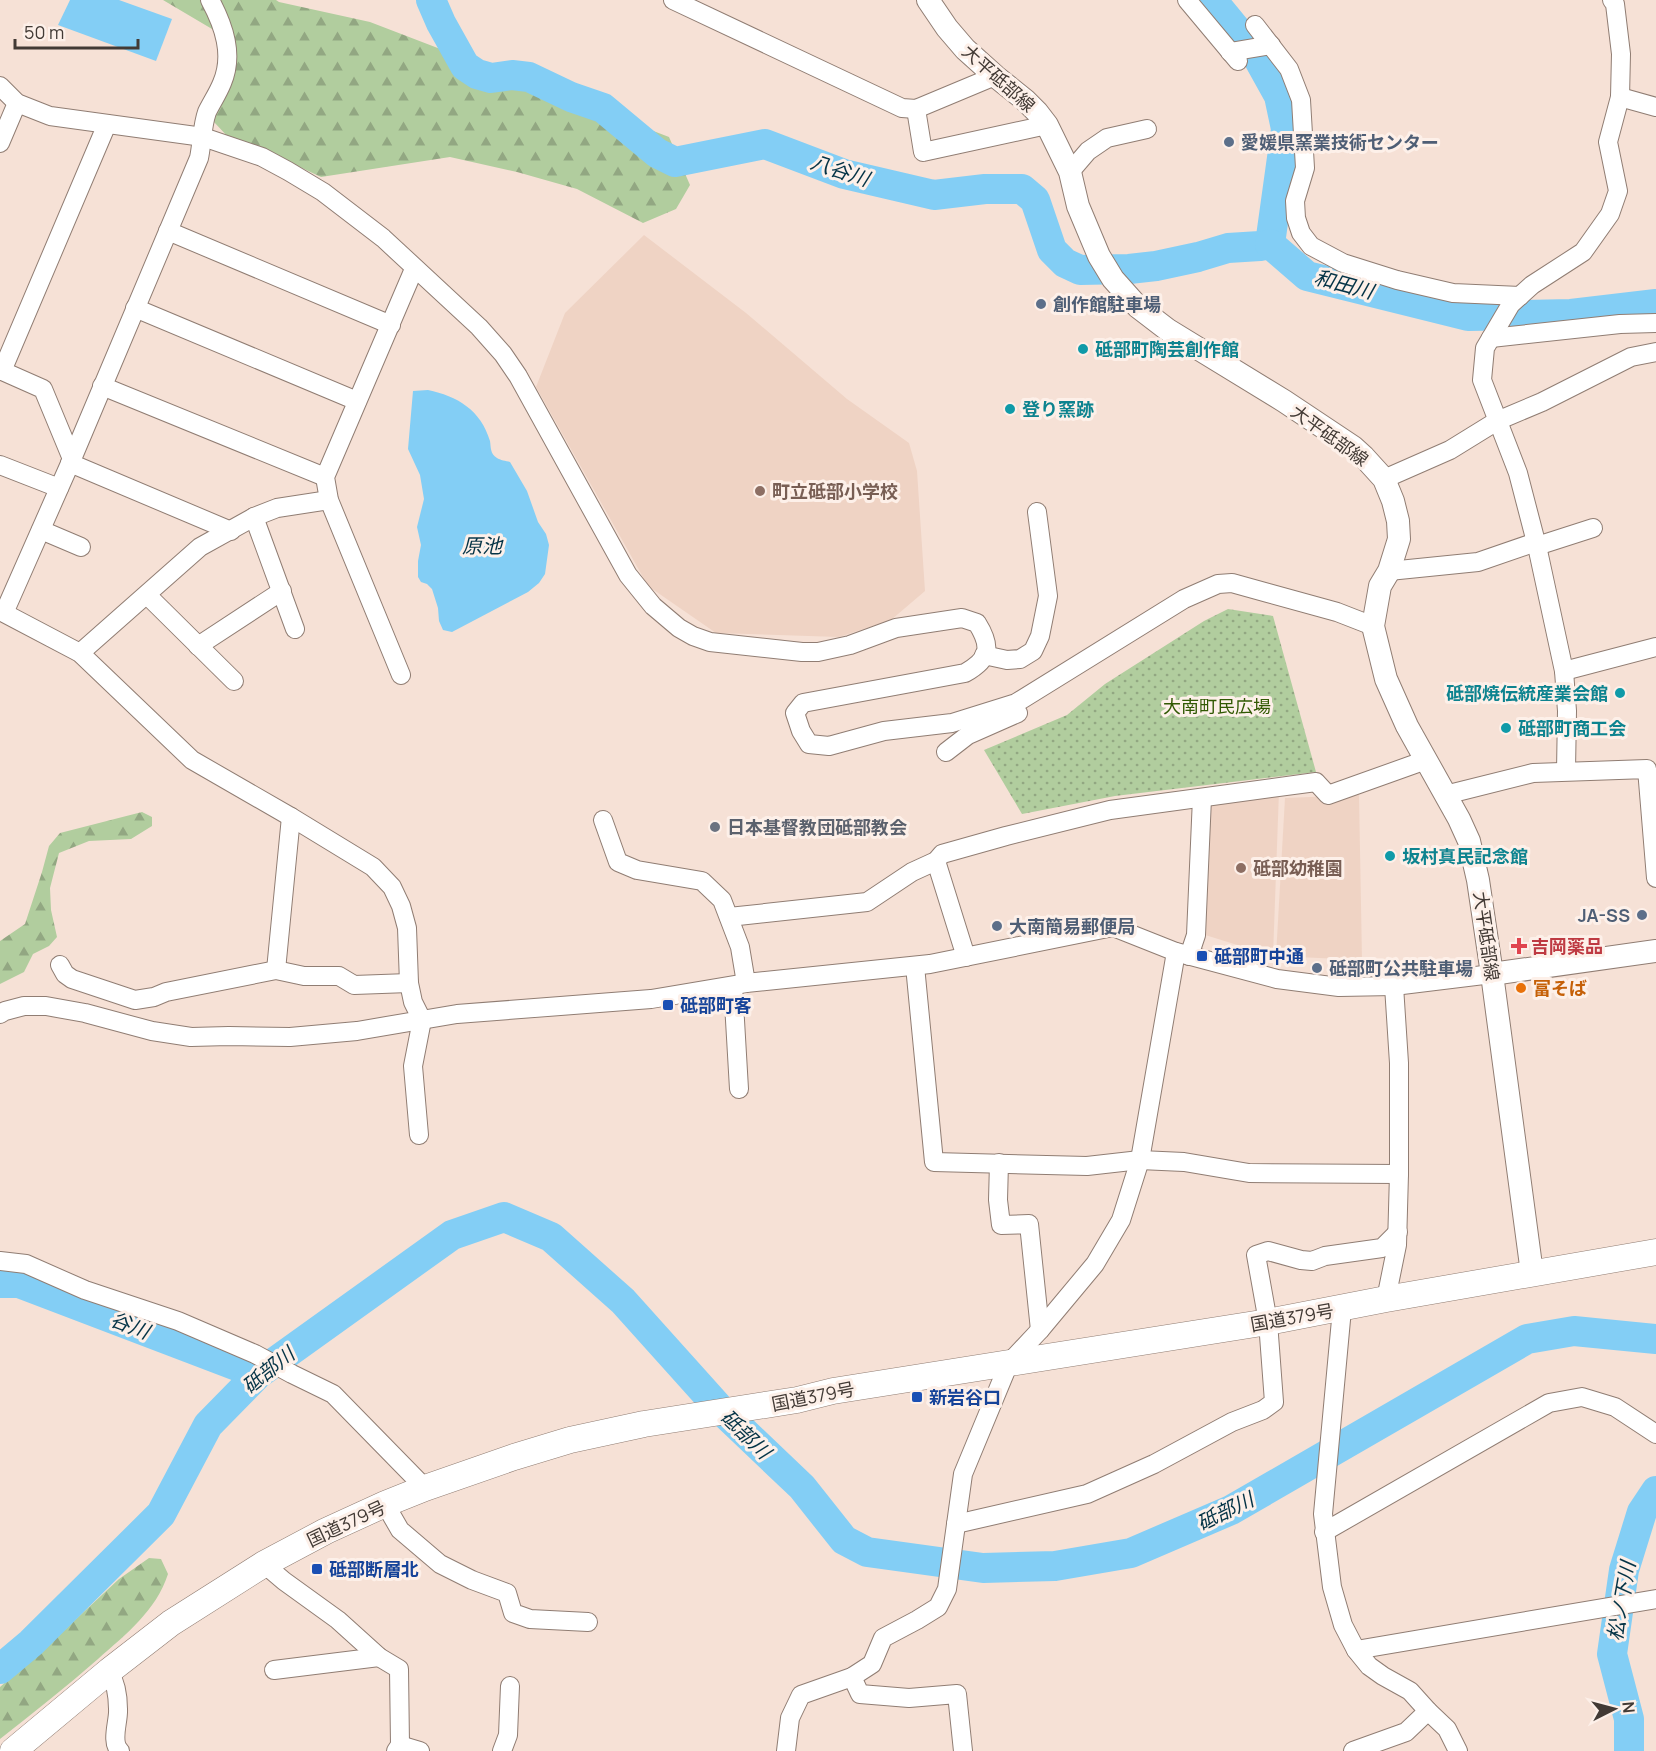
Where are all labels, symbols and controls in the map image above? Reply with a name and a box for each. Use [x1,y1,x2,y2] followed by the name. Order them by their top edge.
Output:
[15,12,138,50] scale bar
[24,20,64,44] text: 50 m
[958,39,1040,117] street label: 大平砥部線
[1241,130,1439,154] place label: 愛媛県窯業技術センター
[1222,135,1236,149] marker: 愛媛県窯業技術センター
[807,148,875,193] water label: 八谷川
[1312,263,1378,305] water label: 和田川
[1053,292,1161,316] place label: 創作館駐車場
[1034,297,1048,311] marker: 創作館駐車場
[1095,337,1239,361] place label: 砥部町陶芸創作館
[1076,342,1090,356] marker: 砥部町陶芸創作館
[1022,397,1094,421] place label: 登り窯跡
[1287,399,1373,471] street label: 大平砥部線
[1003,402,1017,416] marker: 登り窯跡
[772,479,898,503] place label: 町立砥部小学校
[753,484,767,498] marker: 町立砥部小学校
[462,532,504,559] water label: 原池
[1446,681,1608,705] place label: 砥部焼伝統産業会館
[1613,686,1627,700] marker: 砥部焼伝統産業会館
[1163,694,1271,718] park label: 大南町民広場
[1518,716,1626,740] place label: 砥部町商工会
[1499,721,1513,735] marker: 砥部町商工会
[727,815,907,839] place label: 日本基督教団砥部教会
[708,820,722,834] marker: 日本基督教団砥部教会
[1402,844,1528,868] place label: 坂村真民記念館
[1383,849,1397,863] marker: 坂村真民記念館
[1253,856,1343,880] place label: 砥部幼稚園
[1234,861,1248,875] marker: 砥部幼稚園
[1469,890,1505,982] street label: 大平砥部線
[1578,903,1630,927] place label: JA-SS
[1635,908,1649,922] marker: JA-SS
[1009,914,1135,938] place label: 大南簡易郵便局
[990,919,1004,933] marker: 大南簡易郵便局
[1531,934,1603,958] place label: 吉岡薬品
[1512,939,1526,953] marker: 吉岡薬品
[1214,944,1304,968] place label: 砥部町中通
[1195,949,1209,963] marker: 砥部町中通
[1329,956,1473,980] place label: 砥部町公共駐車場
[1310,961,1324,975] marker: 砥部町公共駐車場
[1533,976,1587,1000] place label: 富そば
[1514,981,1528,995] marker: 富そば
[680,993,752,1017] place label: 砥部町客
[661,998,675,1012] marker: 砥部町客
[1248,1298,1336,1336] street label: 国道379号
[106,1305,155,1345] water label: 谷川
[236,1339,301,1399] water label: 砥部川
[769,1376,857,1416] street label: 国道379号
[929,1385,1001,1409] place label: 新岩谷口
[910,1390,924,1404] marker: 新岩谷口
[715,1403,778,1466] water label: 砥部川
[1192,1485,1260,1536] water label: 砥部川
[303,1494,389,1552] street label: 国道379号
[329,1557,419,1581] place label: 砥部断層北
[1601,1557,1642,1643] water label: 松ノ下川
[310,1562,324,1576] marker: 砥部断層北
[1584,1679,1644,1739] north arrow
[1617,1701,1640,1714] text: N

